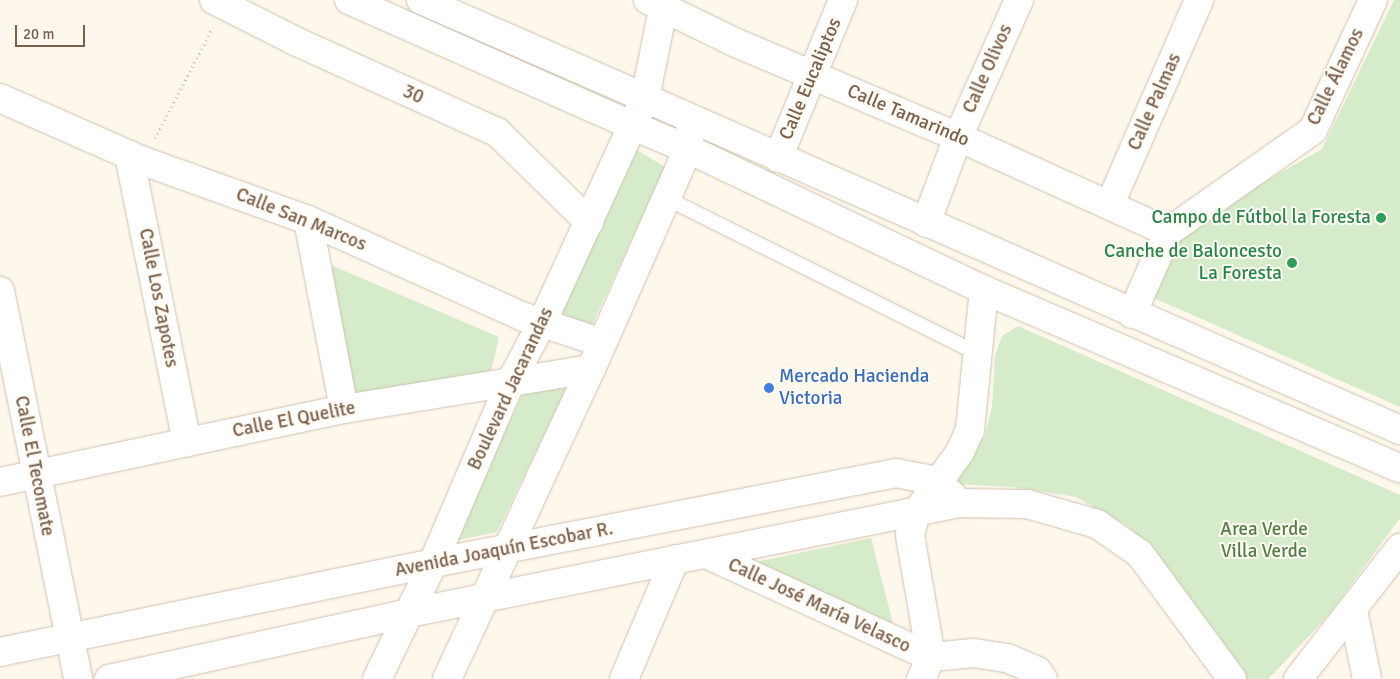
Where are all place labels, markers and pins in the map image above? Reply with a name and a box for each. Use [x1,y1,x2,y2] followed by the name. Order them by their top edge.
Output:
[1151,207,1371,229] place label: Campo de Fútbol la Foresta
[1375,212,1387,224] marker: Campo de Fútbol la Foresta
[1104,241,1282,285] place label: Canche de Baloncesto La Foresta
[1286,257,1298,269] marker: Canche de Baloncesto La Foresta
[779,366,929,410] place label: Mercado Hacienda Victoria
[763,382,775,394] marker: Mercado Hacienda Victoria

